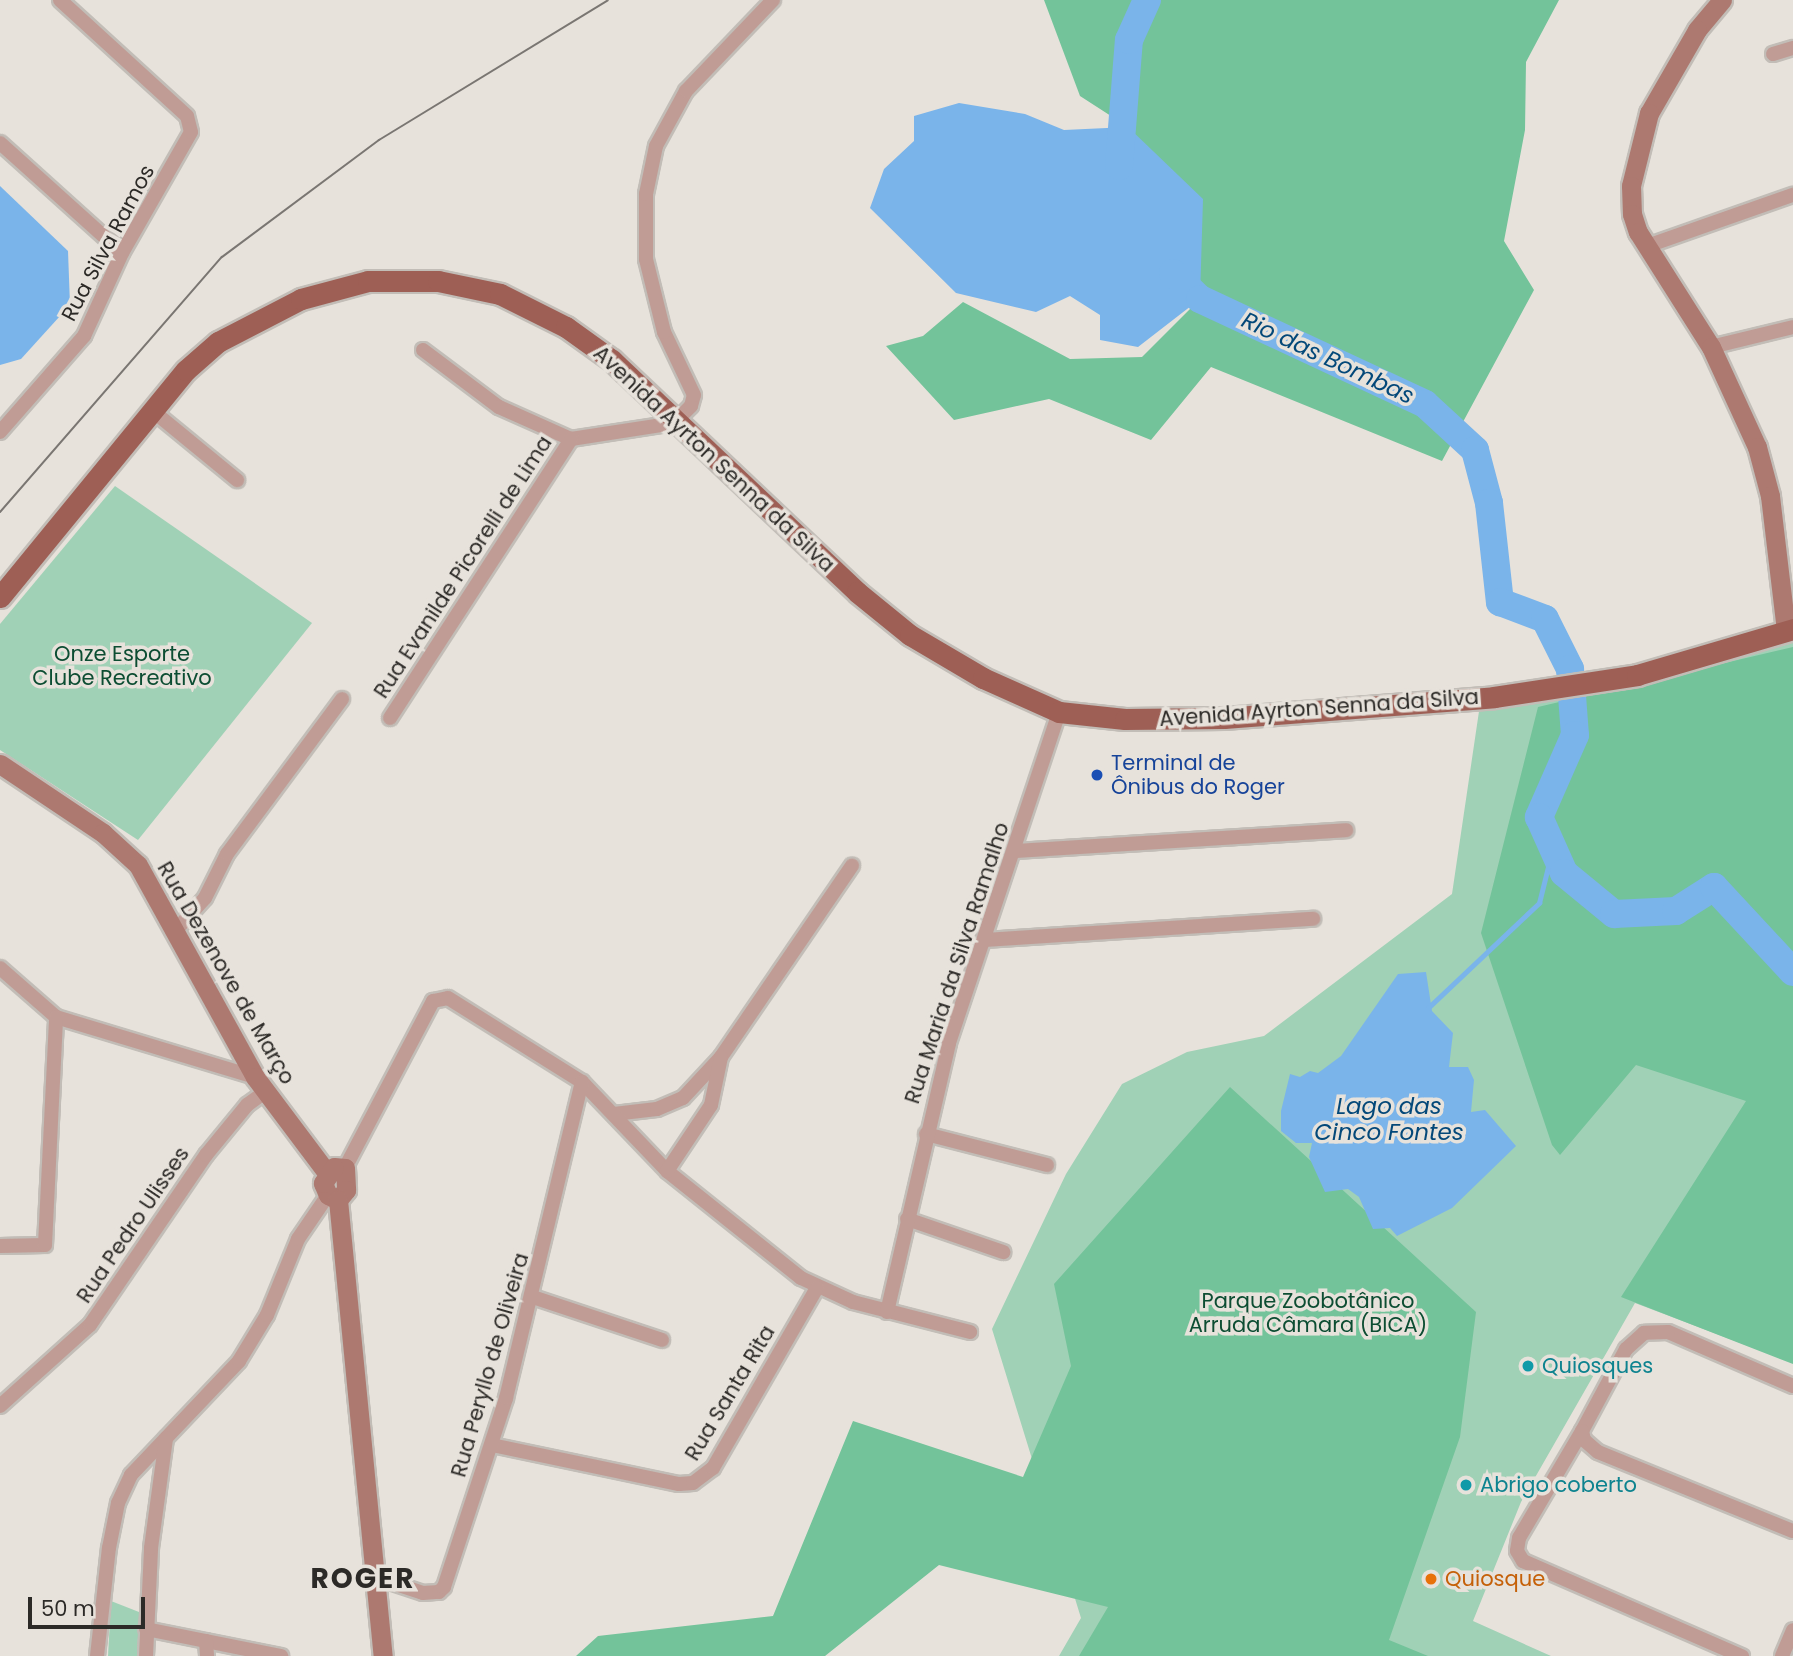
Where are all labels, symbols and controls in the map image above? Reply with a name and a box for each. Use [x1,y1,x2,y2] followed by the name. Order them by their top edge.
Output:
[56,161,160,325] street label: Rua Silva Ramos
[1238,306,1418,410] water label: Rio das Bombas
[588,341,840,577] street label: Avenida Ayrton Senna da Silva
[369,431,557,703] street label: Rua Evanilde Picorelli de Lima
[32,641,212,691] park label: Onze Esporte Clube Recreativo
[1158,684,1480,732] street label: Avenida Ayrton Senna da Silva
[1111,750,1285,800] place label: Terminal de Ônibus do Roger
[1089,767,1105,783] marker: Terminal de Ônibus do Roger
[900,819,1014,1107] street label: Rua Maria da Silva Ramalho
[152,857,300,1089] street label: Rua Dezenove de Março
[1314,1092,1464,1146] water label: Lago das Cinco Fontes
[71,1142,195,1308] street label: Rua Pedro Ulisses
[446,1250,534,1480] street label: Rua Peryllo de Oliveira
[1189,1288,1427,1338] park label: Parque Zoobotânico Arruda Câmara (BICA)
[680,1321,780,1465] street label: Rua Santa Rita
[1542,1353,1653,1379] place label: Quiosques
[1520,1358,1536,1374] marker: Quiosques
[1480,1472,1637,1498] place label: Abrigo coberto
[1458,1477,1474,1493] marker: Abrigo coberto
[311,1562,415,1596] district label: ROGER
[1445,1566,1545,1592] place label: Quiosque
[1423,1571,1439,1587] marker: Quiosque
[32,1582,149,1626] scale bar
[41,1594,95,1623] text: 50 m

